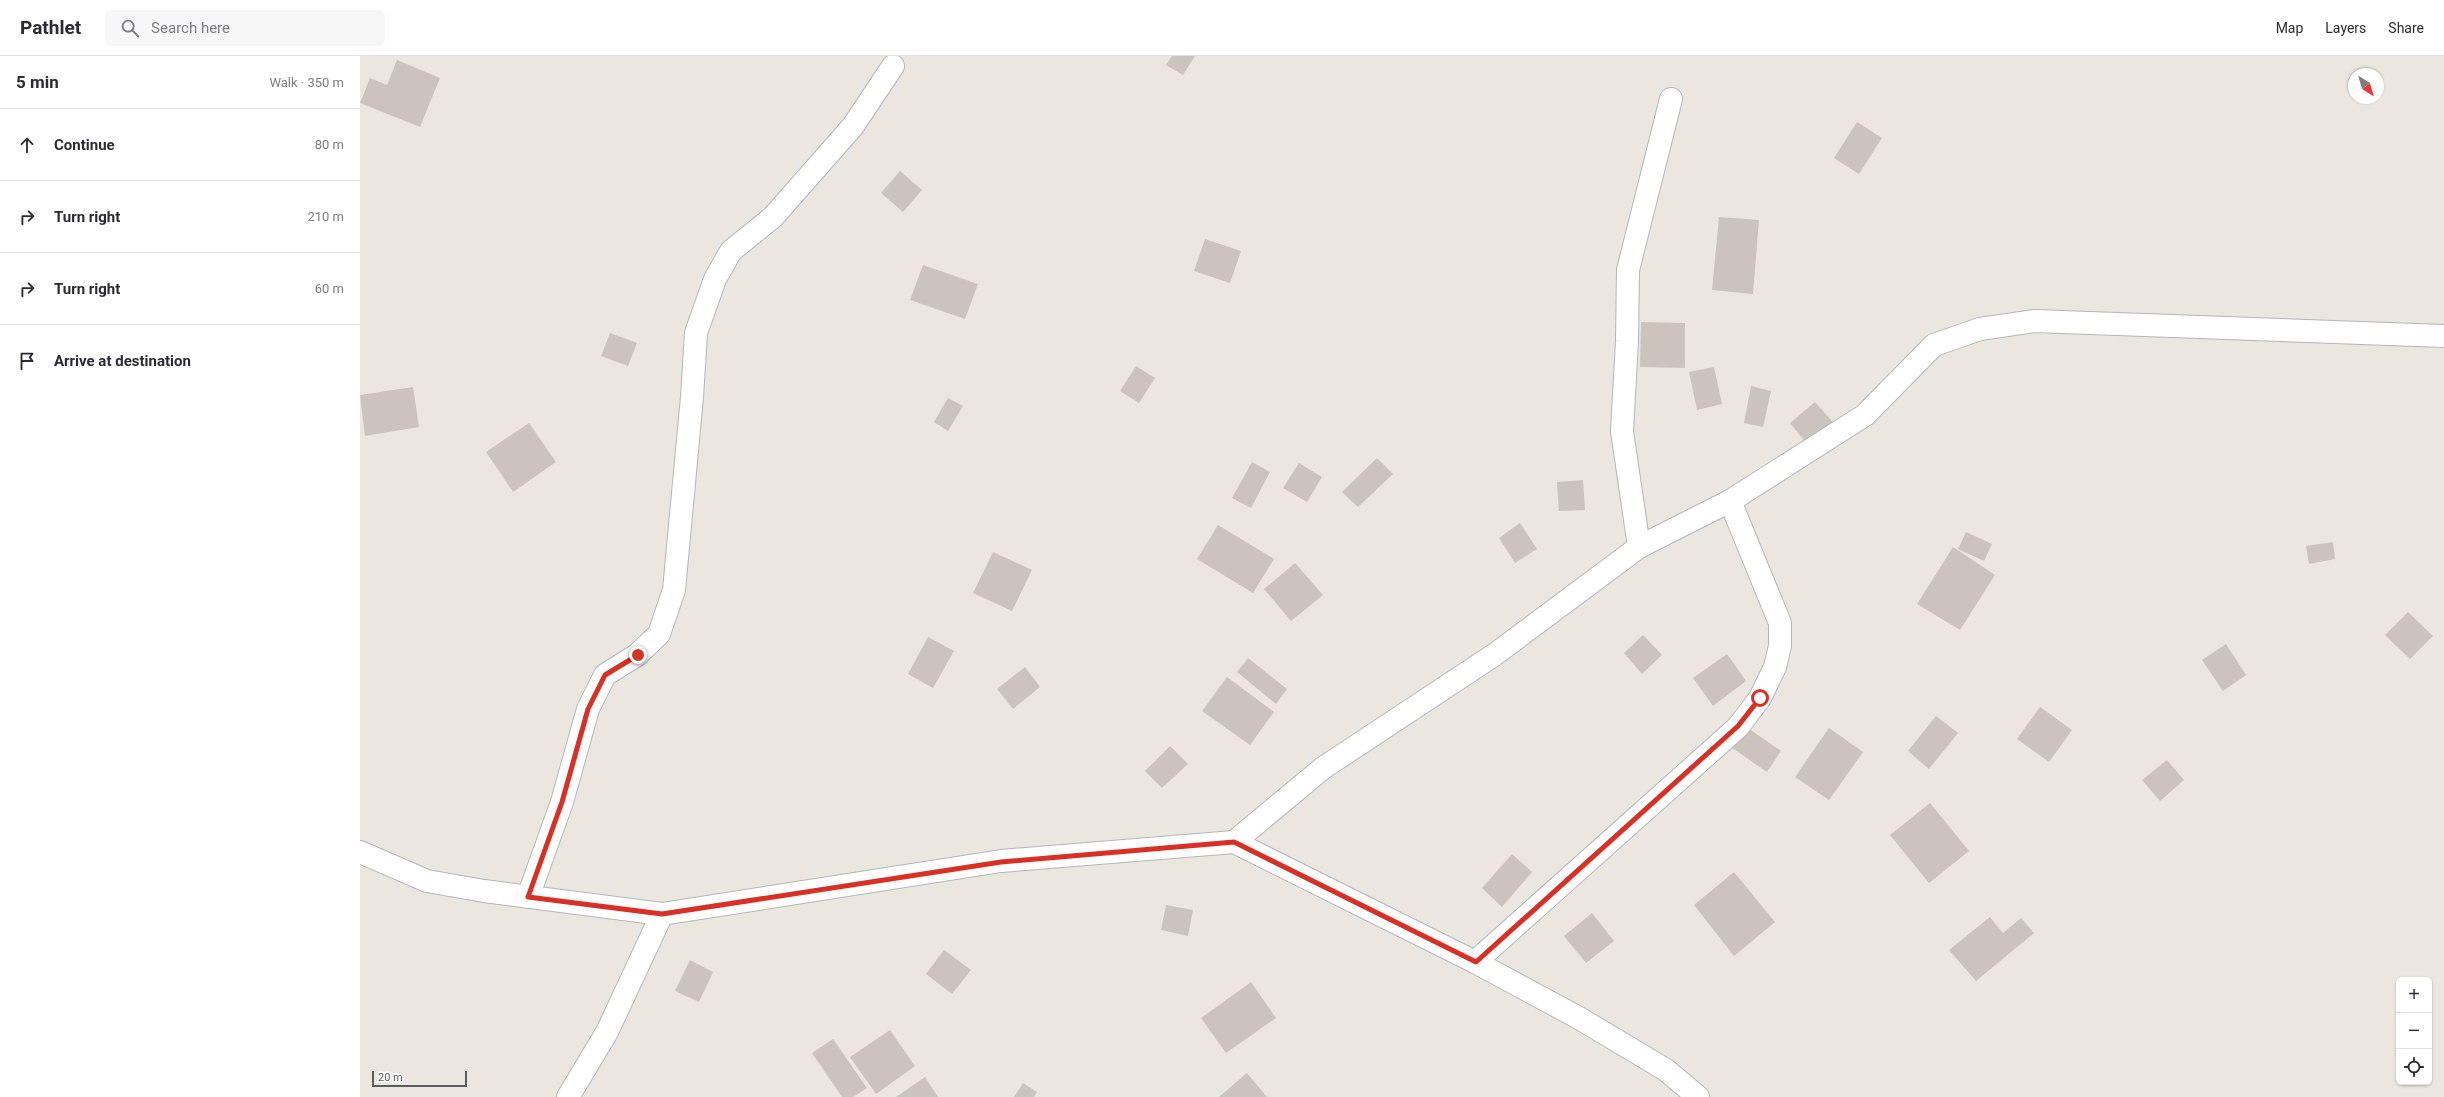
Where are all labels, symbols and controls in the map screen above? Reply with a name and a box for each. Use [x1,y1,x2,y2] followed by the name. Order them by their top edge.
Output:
[105,10,385,46] search box
[20,16,81,39] text: Pathlet
[119,17,141,39] icon: search
[151,19,230,37] text: Search here
[2276,20,2303,36] text: Map
[2325,20,2366,36] text: Layers
[2388,20,2424,36] text: Share
[2348,68,2384,104] north arrow
[16,72,59,92] text: 5 min
[269,75,344,90] text: Walk · 350 m
[16,134,38,156] icon: ahead
[54,136,115,154] text: Continue
[315,137,344,152] text: 80 m
[16,206,38,228] icon: right
[54,208,120,226] text: Turn right
[307,209,344,224] text: 210 m
[16,278,38,300] icon: right
[54,280,120,298] text: Turn right
[315,281,344,296] text: 60 m
[16,350,38,372] icon: arrive
[54,352,191,370] text: Arrive at destination
[629,646,647,664] route end
[1751,689,1769,707] route start
[2396,977,2432,1085] map controls
[2396,977,2432,1013] button: +
[2396,1013,2432,1049] button: −
[2396,1049,2432,1085] button: locate
[372,1069,467,1088] scale bar
[378,1071,403,1084] text: 20 m

